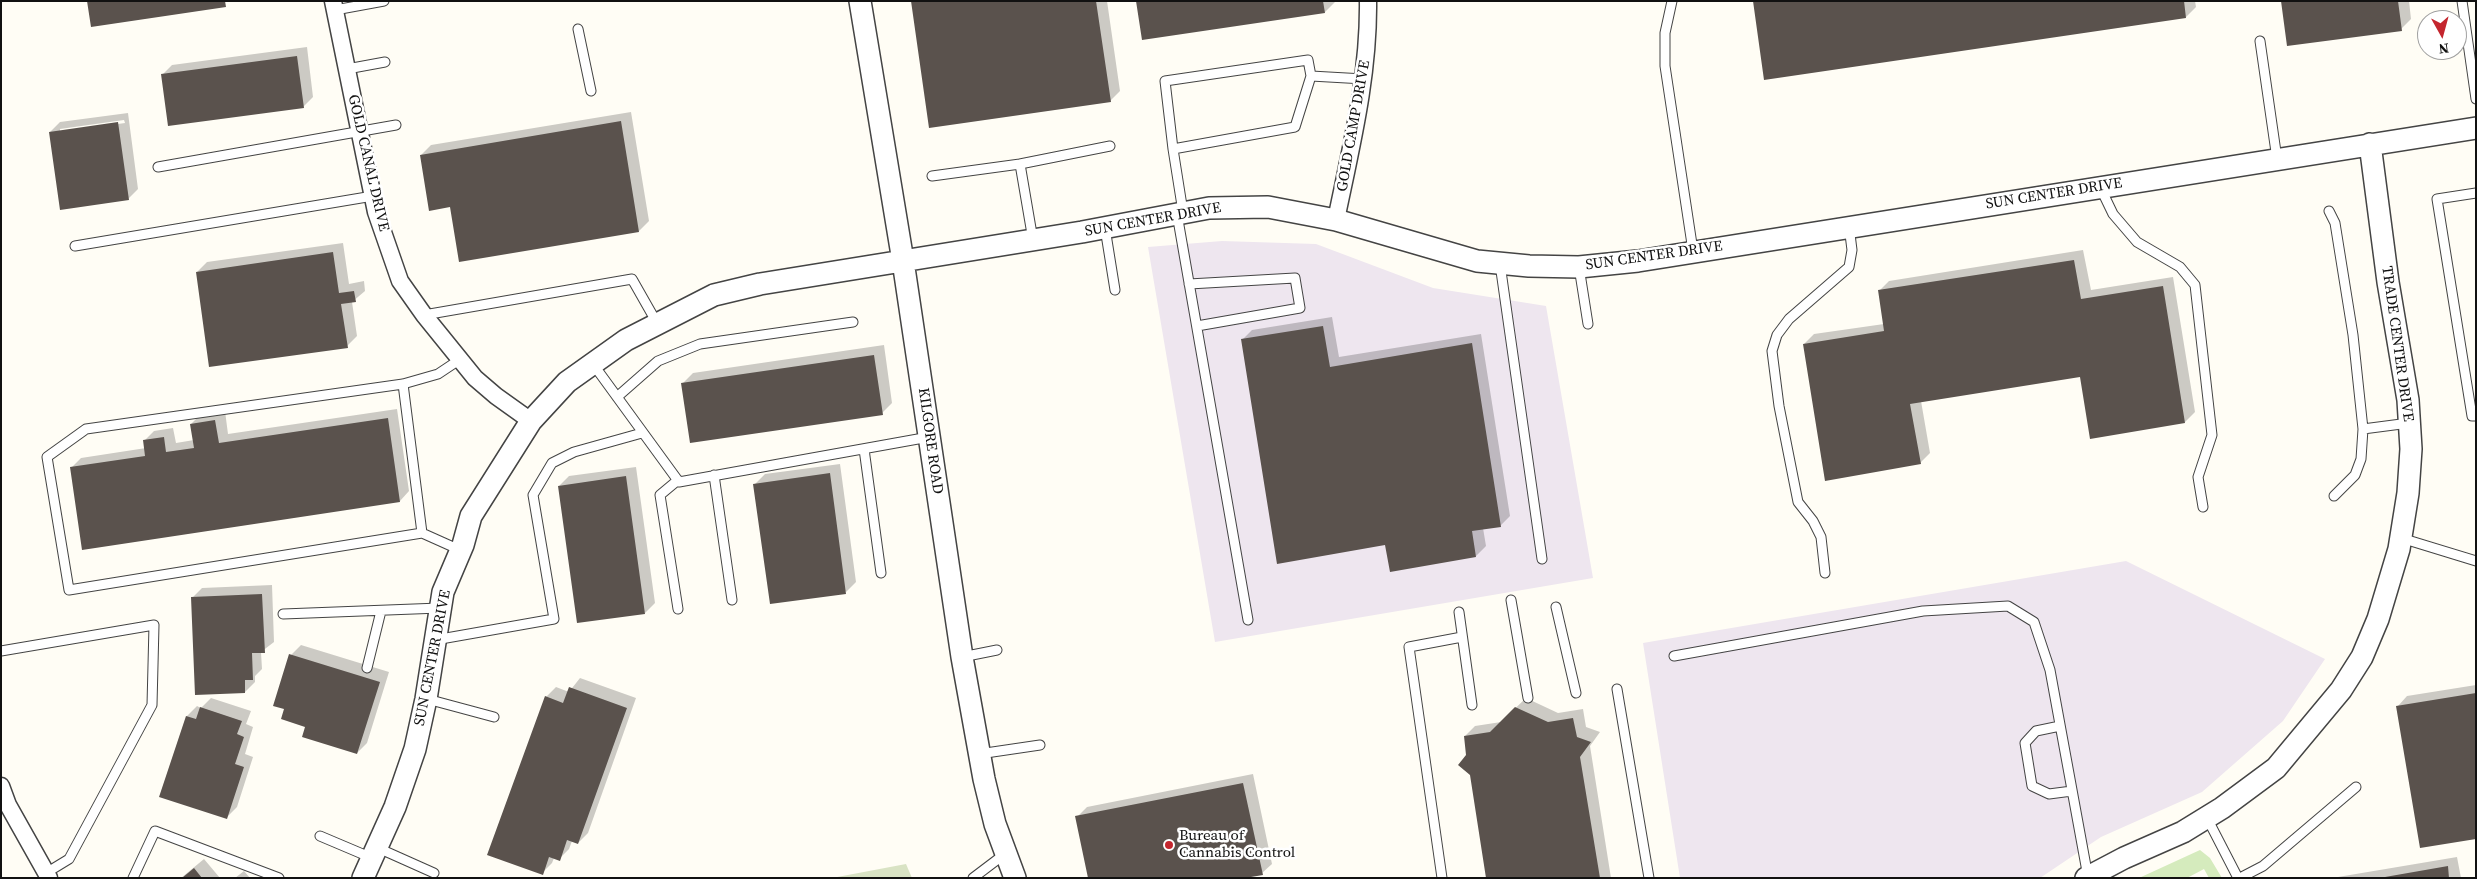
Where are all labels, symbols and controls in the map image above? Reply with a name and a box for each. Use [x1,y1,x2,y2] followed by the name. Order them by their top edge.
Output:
[2417,10,2467,60] north arrow
[2437,38,2450,59] text: N
[1334,59,1374,193] street label: GOLD CAMP DRIVE
[343,93,393,233] street label: GOLD CANAL DRIVE
[1984,174,2124,214] street label: SUN CENTER DRIVE
[1083,199,1223,241] street label: SUN CENTER DRIVE
[1584,237,1724,275] street label: SUN CENTER DRIVE
[2377,265,2417,423] street label: TRADE CENTER DRIVE
[914,387,946,495] street label: KILGORE ROAD
[411,589,455,727] street label: SUN CENTER DRIVE
[1179,827,1295,862] place label: Bureau of Cannabis Control
[1163,839,1175,851] marker: Bureau of Cannabis Control

